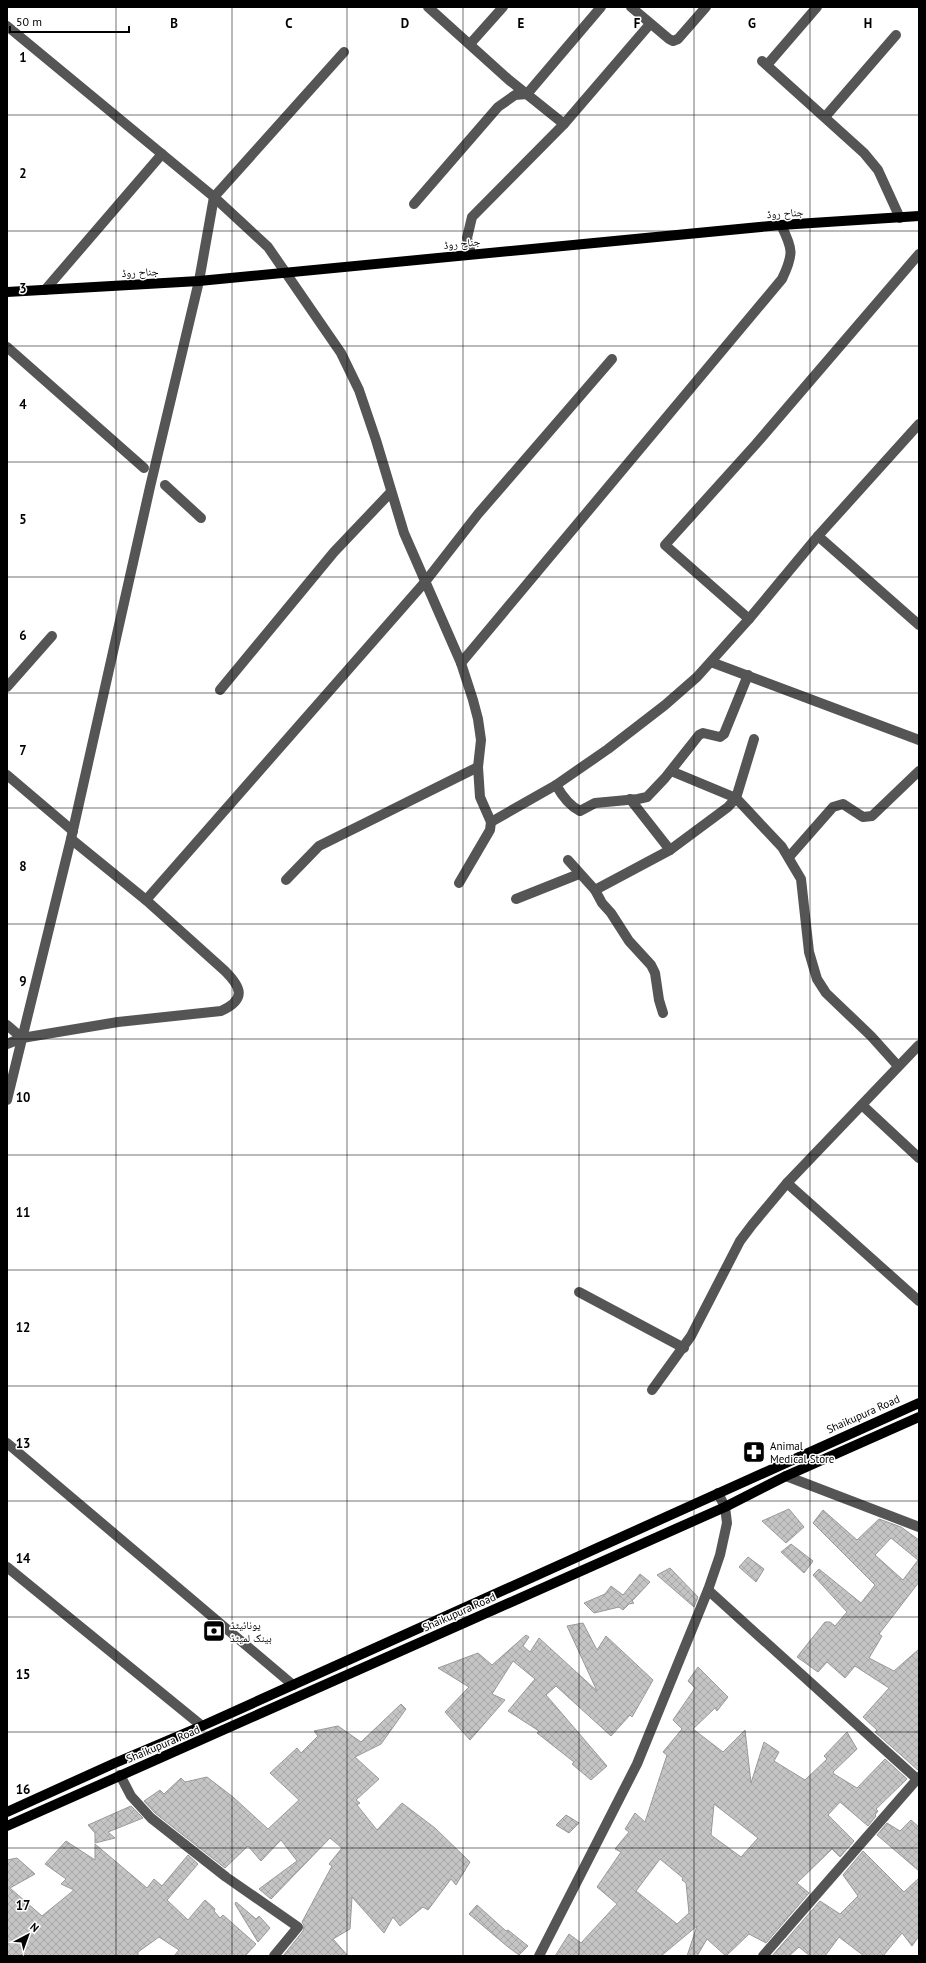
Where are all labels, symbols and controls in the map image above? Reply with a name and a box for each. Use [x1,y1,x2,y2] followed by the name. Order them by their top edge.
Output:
[10,8,129,34] scale bar
[16,14,42,29] text: 50 m
[170,15,178,32] text: B
[285,15,293,32] text: C
[401,15,409,32] text: D
[518,15,525,32] text: E
[634,15,641,32] text: F
[748,15,756,32] text: G
[864,15,872,32] text: H
[19,49,27,66] text: 1
[19,165,27,182] text: 2
[766,205,804,221] street label: جناح روڈ
[443,234,481,252] street label: جناح روڈ
[121,264,159,280] street label: جناح روڈ
[19,280,27,297] text: 3
[19,396,27,413] text: 4
[19,511,27,528] text: 5
[19,627,27,644] text: 6
[19,742,27,759] text: 7
[19,858,27,875] text: 8
[19,973,27,990] text: 9
[16,1089,30,1106] text: 10
[16,1204,30,1221] text: 11
[16,1319,30,1336] text: 12
[824,1392,902,1436] street label: Shaikupura Road
[16,1435,30,1452] text: 13
[741,1439,767,1465] pharmacy icon: Animal Medical Store
[770,1439,835,1466] place label: Animal Medical Store
[16,1550,31,1567] text: 14
[420,1590,498,1634] street label: Shaikupura Road
[201,1618,227,1644] bank icon: یونائیٹڈ بینک لمیٹڈ
[230,1618,272,1645] place label: یونائیٹڈ بینک لمیٹڈ
[16,1666,30,1683] text: 15
[124,1722,202,1766] street label: Shaikupura Road
[16,1781,30,1798] text: 16
[16,1897,30,1914] text: 17
[8,1915,48,1955] north arrow
[27,1920,42,1935] text: N

